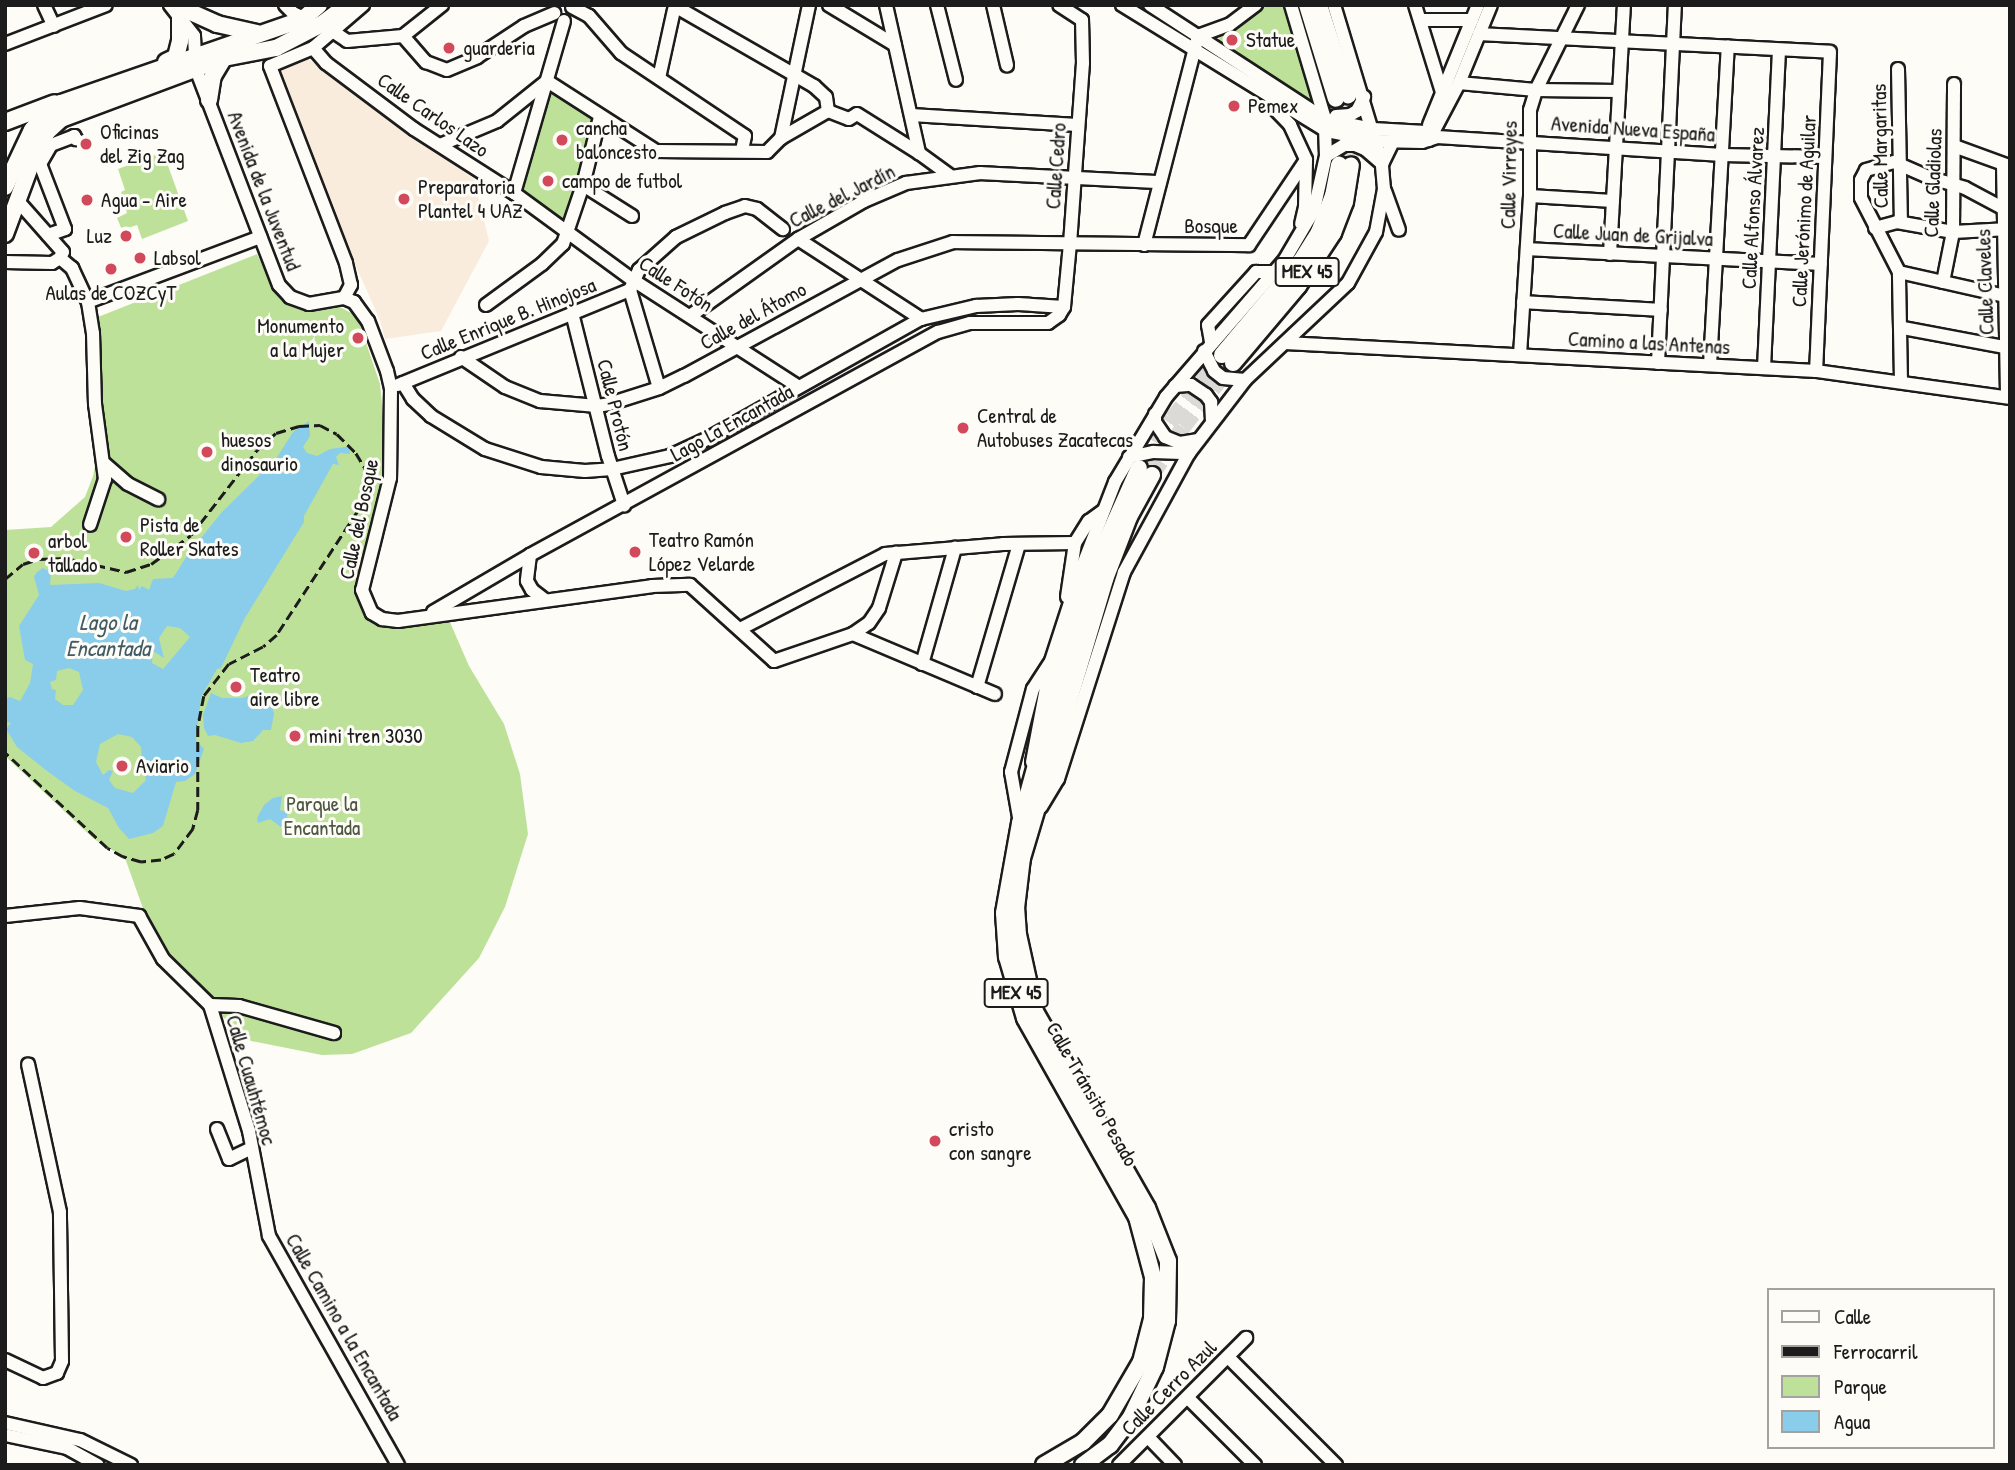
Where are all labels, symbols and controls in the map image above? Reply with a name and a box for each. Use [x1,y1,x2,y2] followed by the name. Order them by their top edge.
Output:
[1246,27,1295,53] place label: Statue
[1224,32,1240,48] marker: Statue
[463,35,535,61] place label: guarderia
[441,40,457,56] marker: guarderia
[372,67,494,163] street label: Calle Carlos Lazo
[1866,83,1894,209] street label: Calle Margaritas
[1248,93,1299,119] place label: Pemex
[1226,98,1242,114] marker: Pemex
[222,108,306,274] street label: Avenida de la Juventud
[1550,111,1716,147] street label: Avenida Nueva España
[1786,114,1822,308] street label: Calle Jerónimo de Aguilar
[576,115,657,165] place label: cancha baloncesto
[100,119,185,169] place label: Oficinas del Zig Zag
[1495,121,1523,229] street label: Calle Virreyes
[1040,122,1072,210] street label: Calle Cedro
[1736,126,1770,290] street label: Calle Alfonso Álvarez
[1919,128,1947,238] street label: Calle Gladiolas
[554,132,570,148] marker: cancha baloncesto
[78,136,94,152] marker: Oficinas del Zig Zag
[785,159,899,233] street label: Calle del Jardín
[562,168,682,194] place label: campo de futbol
[540,173,556,189] marker: campo de futbol
[418,174,523,224] place label: Preparatoria Plantel 4 UAZ
[101,187,187,213] place label: Agua - Aire
[396,191,412,207] marker: Preparatoria Plantel 4 UAZ
[79,192,95,208] marker: Agua - Aire
[1184,213,1238,239] street label: Bosque
[1552,218,1714,252] street label: Calle Juan de Grijalva
[87,223,112,249] place label: Luz
[118,228,134,244] marker: Luz
[1971,229,1999,335] street label: Calle Claveles
[154,245,201,271] place label: Labsol
[132,250,148,266] marker: Labsol
[634,251,718,317] street label: Calle Fotón
[1274,256,1340,288] road number: MEX 45
[103,261,119,277] marker: Aulas de COZCyT
[417,272,599,366] street label: Calle Enrique B. Hinojosa
[695,276,811,356] street label: Calle del Átomo
[46,280,176,306] place label: Aulas de COZCyT
[257,313,344,363] place label: Monumento a la Mujer
[1567,326,1731,360] street label: Camino a las Antenas
[350,330,366,346] marker: Monumento a la Mujer
[591,356,639,454] street label: Calle Protón
[666,379,798,467] street label: Lago La Encantada
[977,403,1133,453] place label: Central de Autobuses Zacatecas
[955,420,971,436] marker: Central de Autobuses Zacatecas
[221,427,298,477] place label: huesos dinosaurio
[199,444,215,460] marker: huesos dinosaurio
[334,456,384,582] street label: Calle del Bosque
[140,512,239,562] place label: Pista de Roller Skates
[649,527,755,577] place label: Teatro Ramón López Velarde
[48,528,97,578] place label: arbol tallado
[118,529,134,545] marker: Pista de Roller Skates
[627,544,643,560] marker: Teatro Ramón López Velarde
[26,545,42,561] marker: arbol tallado
[66,608,150,662] water label: Lago la Encantada
[250,662,320,712] place label: Teatro aire libre
[228,679,244,695] marker: Teatro aire libre
[309,723,423,749] place label: mini tren 3030
[287,728,303,744] marker: mini tren 3030
[136,753,189,779] place label: Aviario
[114,758,130,774] marker: Aviario
[284,791,360,841] park label: Parque la Encantada
[983,978,1049,1009] road number: MEX 45
[220,1012,282,1148] street label: Calle Cuauhtémoc
[1041,1017,1143,1171] street label: Calle Tránsito Pesado
[949,1116,1032,1166] place label: cristo con sangre
[927,1133,943,1149] marker: cristo con sangre
[280,1229,408,1425] street label: Calle Camino a la Encantada
[1766,1288,1994,1449] legend
[1834,1302,1871,1331] text: Calle
[1116,1335,1222,1441] street label: Calle Cerro Azul
[1834,1337,1918,1366] text: Ferrocarril
[1834,1372,1887,1401] text: Parque
[1834,1407,1870,1436] text: Agua

